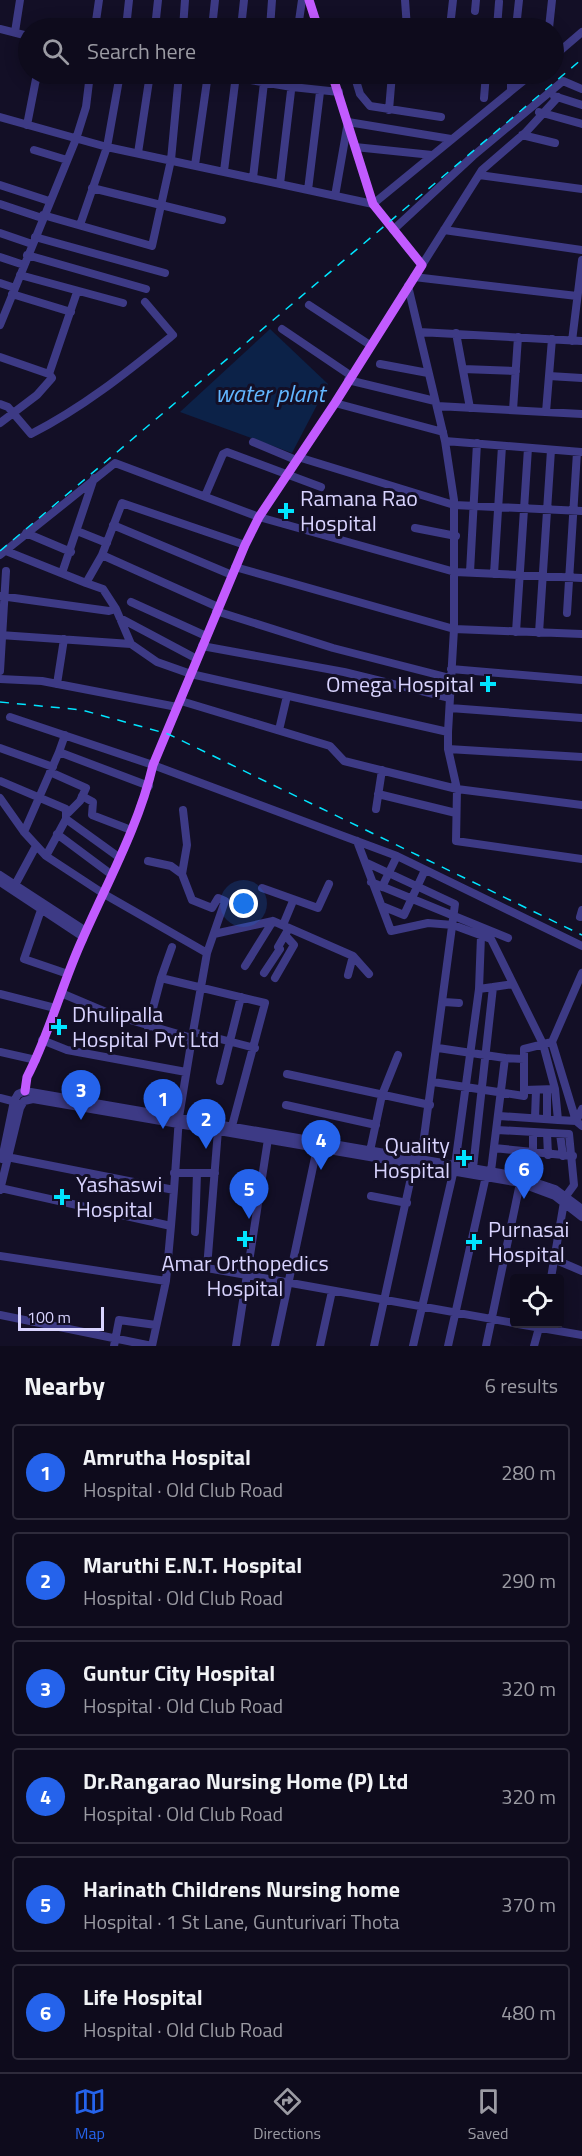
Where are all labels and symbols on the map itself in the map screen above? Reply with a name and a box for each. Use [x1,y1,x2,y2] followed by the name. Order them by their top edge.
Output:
[215,375,328,411] water label: water plant
[300,481,418,540] place label: Ramana Rao Hospital
[277,502,295,520] marker: Ramana Rao Hospital
[326,667,474,701] place label: Omega Hospital
[479,675,497,693] marker: Omega Hospital
[229,889,258,918] your location
[72,997,219,1056] place label: Dhulipalla Hospital Pvt Ltd
[50,1018,68,1036] marker: Dhulipalla Hospital Pvt Ltd
[62,1070,100,1120] pin: 3
[144,1080,182,1129] pin: 1
[186,1100,226,1149] pin: 2
[302,1120,340,1170] pin: 4
[373,1128,450,1187] place label: Quality Hospital
[455,1149,473,1167] marker: Quality Hospital
[504,1150,544,1199] pin: 6
[76,1167,162,1226] place label: Yashaswi Hospital
[230,1170,268,1219] pin: 5
[53,1188,71,1206] marker: Yashaswi Hospital
[488,1212,569,1271] place label: Purnasai Hospital
[236,1230,254,1248] marker: Amar Orthopedics Hospital
[465,1233,483,1251] marker: Purnasai Hospital
[161,1246,329,1305] place label: Amar Orthopedics Hospital
[18,1304,104,1332] scale bar

